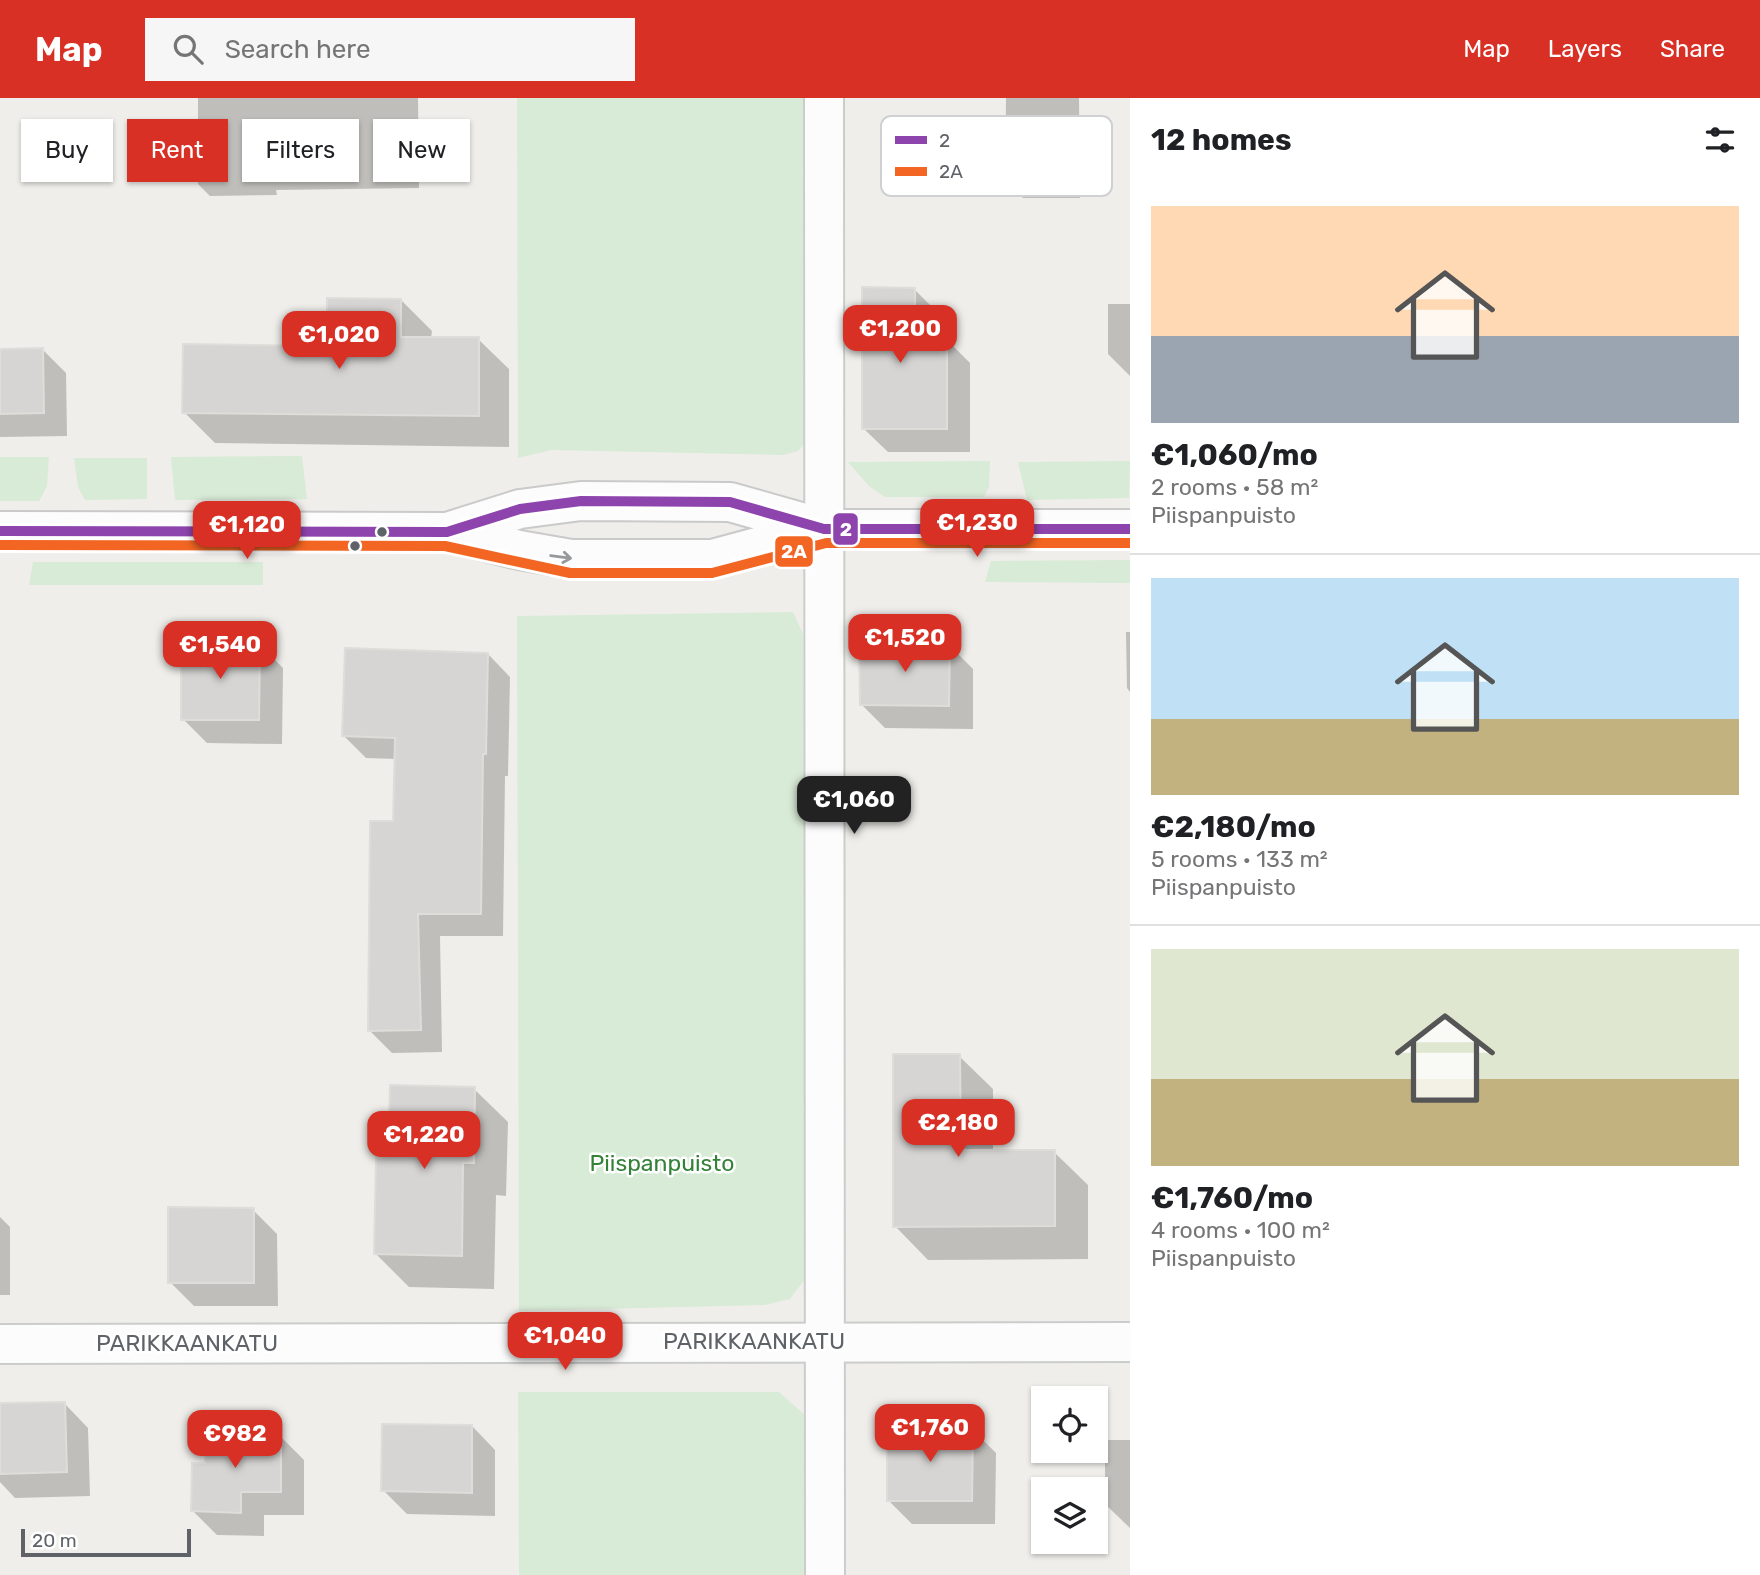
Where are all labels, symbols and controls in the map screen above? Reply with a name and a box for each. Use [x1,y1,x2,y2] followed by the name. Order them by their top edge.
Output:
[145,18,635,81] search box
[35,30,103,69] text: Map
[169,30,207,68] icon: search
[225,34,370,65] text: Search here
[1463,35,1510,63] text: Map
[1548,35,1622,63] text: Layers
[1660,35,1725,63] text: Share
[881,116,1112,196] legend
[21,119,113,182] chip: Buy
[127,119,228,182] chip: Rent
[242,119,359,182] chip: Filters
[373,119,470,182] chip: New
[1701,121,1739,159] icon: filters
[1151,122,1292,158] text: 12 homes
[939,129,950,152] text: 2
[939,160,963,183] text: 2A
[1382,252,1508,378] icon: home
[843,306,957,365] pin: €1,200
[282,312,396,371] pin: €1,020
[859,314,941,342] text: €1,200
[298,320,380,348] text: €1,020
[1151,437,1318,473] text: €1,060/mo
[1151,473,1318,501] text: 2 rooms · 58 m²
[920,500,1034,559] pin: €1,230
[1151,501,1296,529] text: Piispanpuisto
[190,502,304,561] pin: €1,120
[936,508,1018,536] text: €1,230
[209,510,285,538] text: €1,120
[832,512,859,546] line badge: 2
[840,518,852,541] text: 2
[375,525,389,539] unlabelled marker
[774,535,814,568] line badge: 2A
[348,539,362,553] unlabelled marker
[781,540,807,563] text: 2A
[549,551,572,564] one-way arrow
[848,614,962,674] pin: €1,520
[163,622,277,681] pin: €1,540
[864,623,946,651] text: €1,520
[1382,624,1508,750] icon: home
[179,630,261,658] text: €1,540
[797,776,911,836] pin: €1,060
[813,785,895,813] text: €1,060
[1151,809,1316,845] text: €2,180/mo
[1151,845,1328,873] text: 5 rooms · 133 m²
[1151,873,1296,901] text: Piispanpuisto
[1382,995,1508,1121] icon: home
[901,1100,1015,1159] pin: €2,180
[918,1108,998,1136] text: €2,180
[367,1112,481,1171] pin: €1,220
[383,1120,465,1148] text: €1,220
[590,1149,735,1177] park label: Piispanpuisto
[1151,1180,1313,1216] text: €1,760/mo
[1151,1216,1330,1244] text: 4 rooms · 100 m²
[1151,1244,1296,1272] text: Piispanpuisto
[508,1312,622,1372] pin: €1,040
[524,1321,606,1349] text: €1,040
[663,1327,845,1355] street label: PARIKKAANKATU
[96,1329,278,1357] street label: PARIKKAANKATU
[1031,1386,1108,1554] map controls
[1031,1386,1108,1463] button: locate
[873,1404,987,1464] pin: €1,760
[194,1410,276,1470] pin: €982
[891,1413,969,1441] text: €1,760
[203,1419,267,1447] text: €982
[1031,1477,1108,1554] button: layers
[21,1526,191,1558] scale bar
[32,1529,77,1552] text: 20 m

